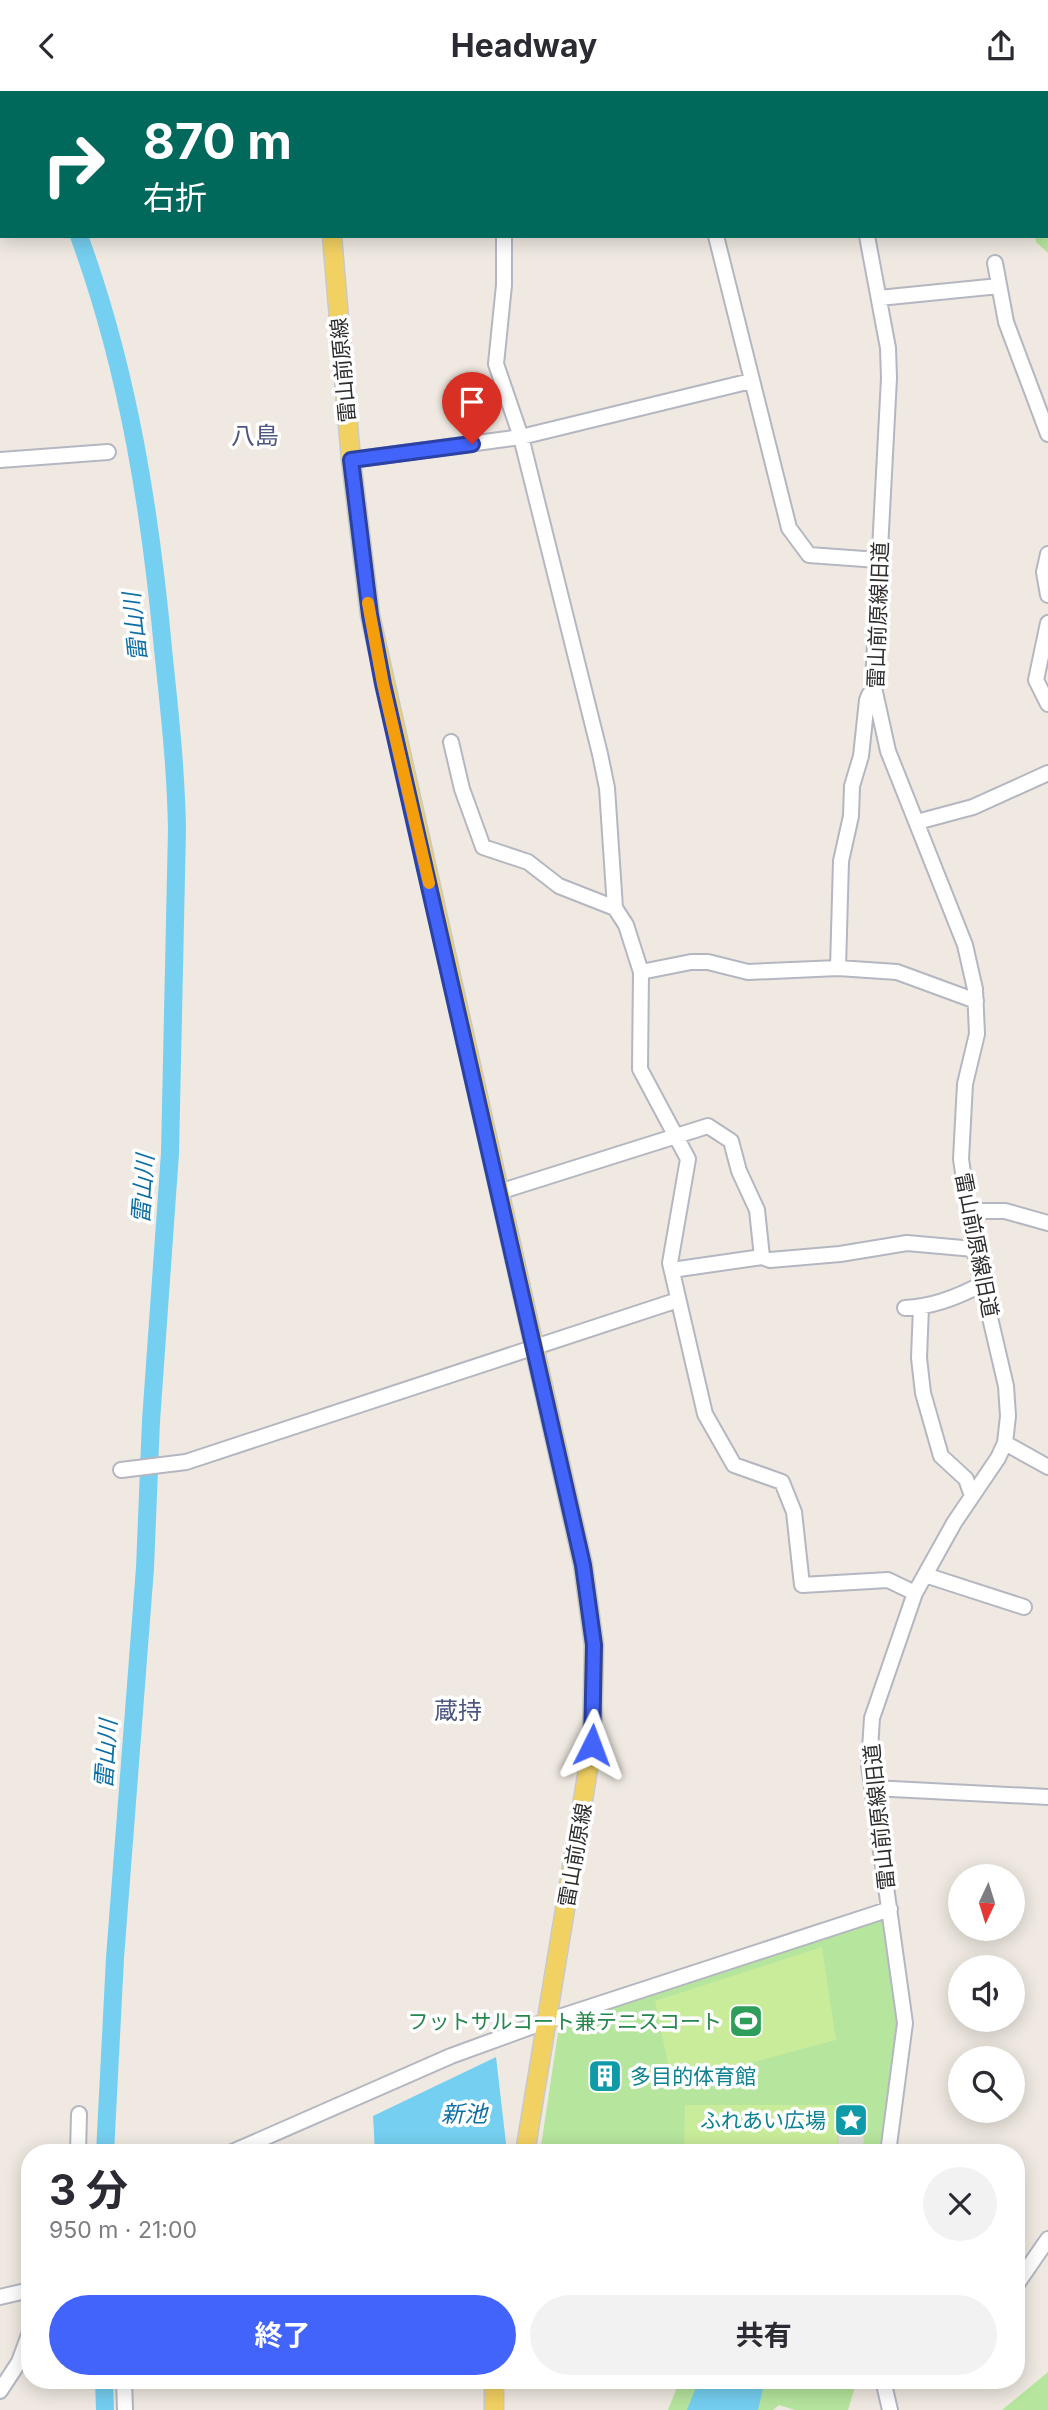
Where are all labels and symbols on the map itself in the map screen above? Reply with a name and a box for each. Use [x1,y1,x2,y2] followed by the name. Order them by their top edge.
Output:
[326,317,360,423] street label: 雷山前原線
[442,372,502,444] pin
[231,421,279,450] district label: 八島
[863,541,893,689] street label: 雷山前原線旧道
[117,588,153,663] water label: 雷山川
[127,1151,160,1224] water label: 雷山川
[951,1170,1003,1320] street label: 雷山前原線旧道
[434,1696,482,1725] district label: 蔵持
[555,1708,629,1782] position arrow
[90,1716,123,1789] water label: 雷山川
[859,1743,899,1891] street label: 雷山前原線旧道
[554,1801,596,1909] street label: 雷山前原線
[948,1864,1026,1941] north arrow
[727,2002,765,2040] sports icon: フットサルコート兼テニスコート
[407,2009,722,2034] place label: フットサルコート兼テニスコート
[586,2057,624,2095] building icon: 多目的体育館
[630,2064,756,2089] place label: 多目的体育館
[441,2100,489,2128] water label: 新池
[832,2101,870,2139] place icon: ふれあい広場
[700,2108,826,2133] place label: ふれあい広場

